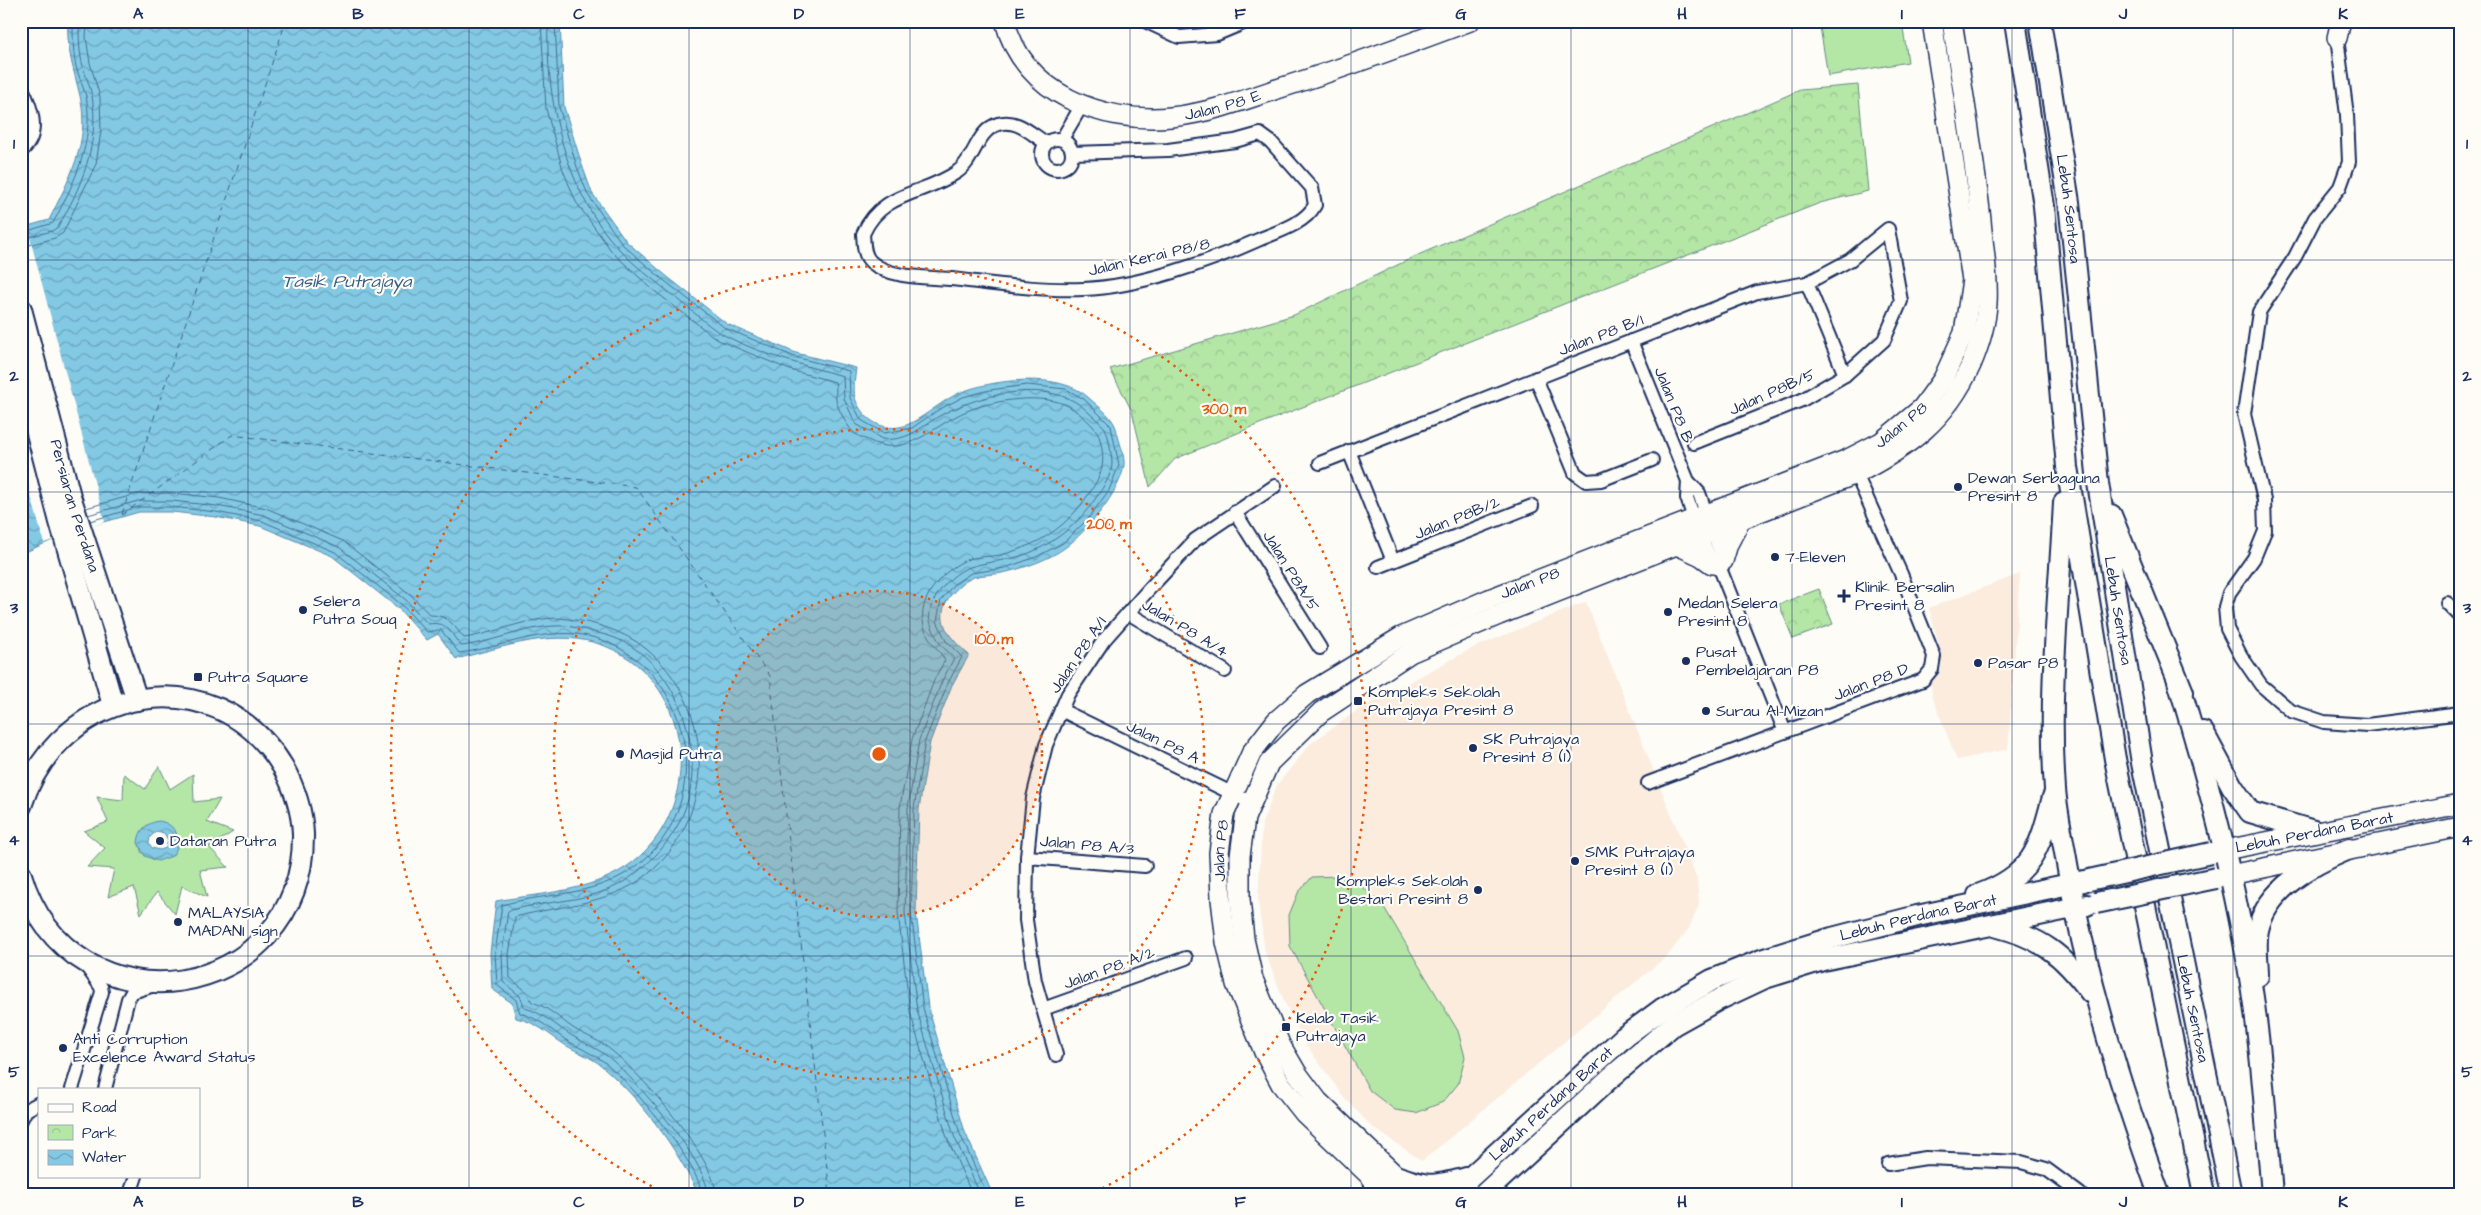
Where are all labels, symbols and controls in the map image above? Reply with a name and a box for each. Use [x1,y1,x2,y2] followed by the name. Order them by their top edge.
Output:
[133,3,144,25] text: A
[352,3,364,25] text: B
[573,3,585,25] text: C
[794,3,805,25] text: D
[1015,3,1025,25] text: E
[1234,3,1246,25] text: F
[1455,3,1467,25] text: G
[1677,3,1687,25] text: H
[1901,3,1903,25] text: I
[2118,3,2128,25] text: J
[2338,3,2348,25] text: K
[1183,84,1264,126] street label: Jalan P8 E
[13,133,16,155] text: 1
[2466,133,2469,155] text: 1
[2051,153,2086,264] street label: Lebuh Sentosa
[1086,232,1212,282] street label: Jalan Kerai P8/8
[283,269,412,295] water label: Tasik Putrajaya
[1555,309,1647,361] street label: Jalan P8 B/1
[1725,363,1819,421] street label: Jalan P8B/5
[1649,364,1699,447] street label: Jalan P8 B
[8,365,19,387] text: 2
[2461,365,2472,387] text: 2
[1872,397,1932,454] street label: Jalan P8
[1201,399,1246,420] text: 300 m
[45,437,105,575] street label: Persiaran Perdana
[1968,467,2100,507] place label: Dewan Serbaguna Presint 8
[1952,481,1964,493] marker: Dewan Serbaguna Presint 8
[1411,491,1503,545] street label: Jalan P8B/2
[1085,514,1132,535] text: 200 m
[1258,527,1325,616] street label: Jalan P8A/5
[1785,546,1845,568] place label: 7-Eleven
[1769,551,1781,563] marker: 7-Eleven
[2099,555,2137,667] street label: Lebuh Sentosa
[1497,562,1563,605] street label: Jalan P8
[1855,576,1954,616] place label: Klinik Bersalin Presint 8
[1837,589,1851,603] marker: Klinik Bersalin Presint 8
[313,590,397,630] place label: Selera Putra Souq
[1678,592,1778,632] place label: Medan Selera Presint 8
[1138,594,1232,662] street label: Jalan P8 A/4
[9,597,19,619] text: 3
[2462,597,2472,619] text: 3
[297,604,309,616] marker: Selera Putra Souq
[1662,606,1674,618] marker: Medan Selera Presint 8
[1044,612,1112,698] street label: Jalan P8 A/1
[975,629,1014,650] text: 100 m
[1696,641,1819,681] place label: Pusat Pembelajaran P8
[1988,652,2058,674] place label: Pasar P8
[1680,655,1692,667] marker: Pusat Pembelajaran P8
[1972,657,1984,669] marker: Pasar P8
[1830,658,1912,706] street label: Jalan P8 D
[208,666,309,688] place label: Putra Square
[192,671,204,683] marker: Putra Square
[1368,681,1513,722] place label: Kompleks Sekolah Putrajaya Presint 8
[1352,695,1364,707] marker: Kompleks Sekolah Putrajaya Presint 8
[1716,700,1823,722] place label: Surau Al-Mizan
[1700,705,1712,717] marker: Surau Al-Mizan
[1123,715,1203,769] street label: Jalan P8 A
[1483,728,1579,768] place label: SK Putrajaya Presint 8 (1)
[1467,742,1479,754] marker: SK Putrajaya Presint 8 (1)
[630,743,721,765] place label: Masjid Putra
[870,745,888,763] centre of rings
[614,748,626,760] marker: Masjid Putra
[2233,806,2396,859] street label: Lebuh Perdana Barat
[1208,818,1234,882] street label: Jalan P8
[9,829,20,851] text: 4
[2462,829,2473,851] text: 4
[170,830,276,852] place label: Dataran Putra
[1039,830,1135,860] street label: Jalan P8 A/3
[154,835,166,847] marker: Dataran Putra
[1585,841,1694,881] place label: SMK Putrajaya Presint 8 (1)
[1569,855,1581,867] marker: SMK Putrajaya Presint 8 (1)
[1336,870,1468,910] place label: Kompleks Sekolah Bestari Presint 8
[1472,884,1484,896] marker: Kompleks Sekolah Bestari Presint 8
[1837,888,1999,947] street label: Lebuh Perdana Barat
[188,902,278,943] place label: MALAYSIA MADANI sign
[172,916,184,928] marker: MALAYSIA MADANI sign
[1060,941,1158,995] street label: Jalan P8 A/2
[2171,953,2215,1065] street label: Lebuh Sentosa
[1296,1007,1379,1048] place label: Kelab Tasik Putrajaya
[1280,1021,1292,1033] marker: Kelab Tasik Putrajaya
[73,1028,255,1068] place label: Anti Corruption Excelence Award Status
[1484,1041,1618,1166] street label: Lebuh Perdana Barat
[57,1042,69,1054] marker: Anti Corruption Excelence Award Status
[8,1061,20,1083] text: 5
[2461,1061,2473,1083] text: 5
[38,1088,200,1178] legend
[82,1097,117,1118] text: Road
[82,1123,117,1144] text: Park
[82,1147,126,1168] text: Water
[133,1191,144,1213] text: A
[352,1191,364,1213] text: B
[573,1191,585,1213] text: C
[794,1191,805,1213] text: D
[1015,1191,1025,1213] text: E
[1234,1191,1246,1213] text: F
[1455,1191,1467,1213] text: G
[1677,1191,1687,1213] text: H
[1901,1191,1903,1213] text: I
[2118,1191,2128,1213] text: J
[2338,1191,2348,1213] text: K

